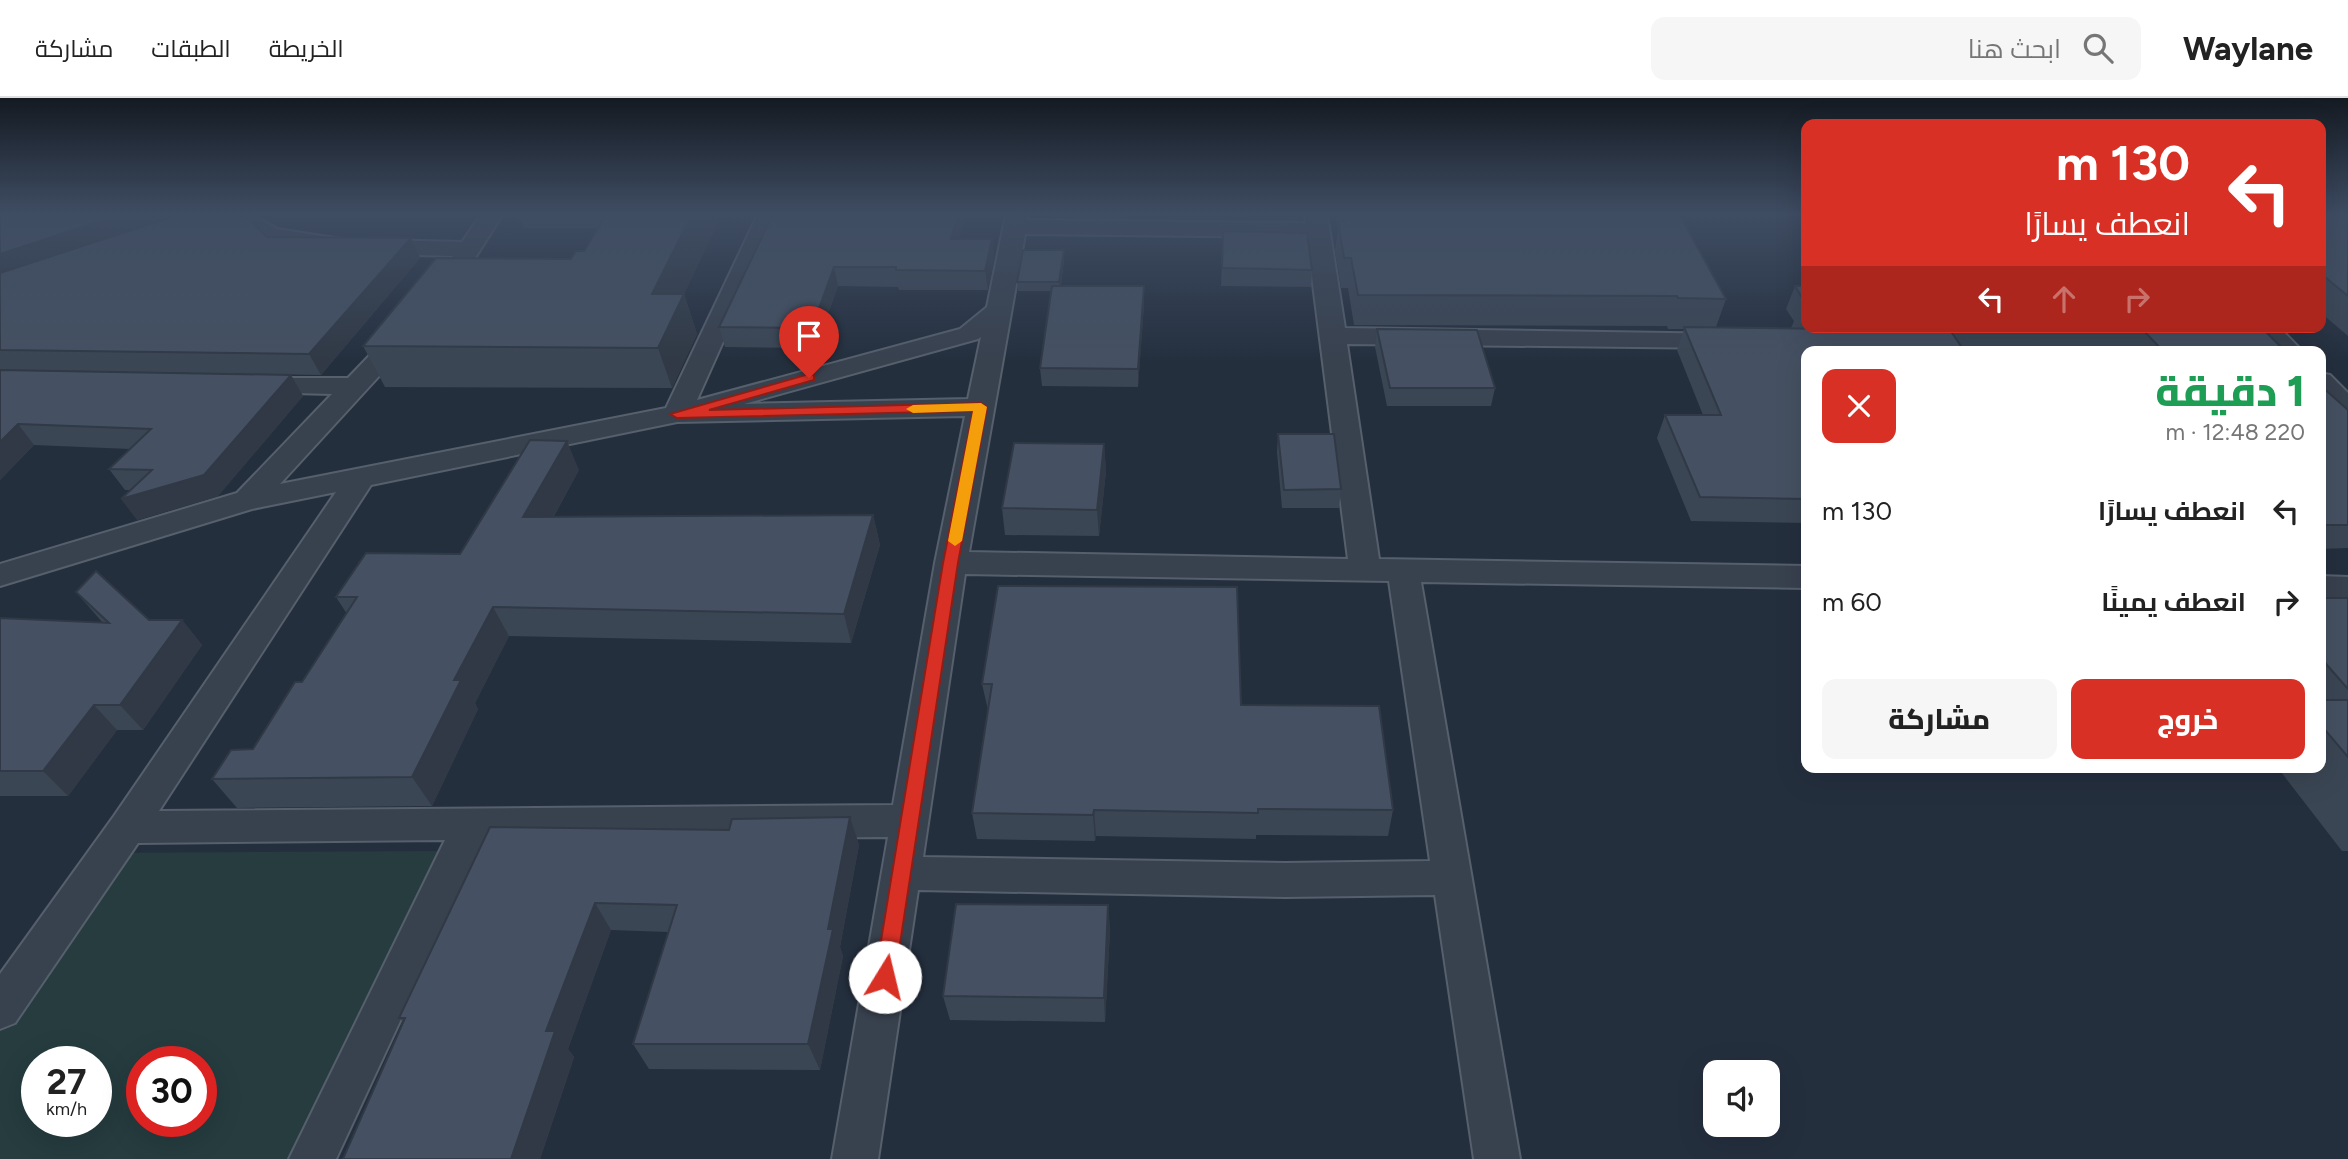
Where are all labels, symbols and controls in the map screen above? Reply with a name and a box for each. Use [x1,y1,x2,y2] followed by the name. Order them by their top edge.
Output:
[1651,17,2141,80] search box
[2079,29,2117,67] icon: search
[2183,29,2313,68] text: Waylane
[1968,33,2061,65] text: ابحث هنا
[35,34,113,63] text: مشاركة
[151,34,231,63] text: الطبقات
[269,34,344,63] text: الخريطة
[2056,133,2190,192] text: 130 m
[2214,147,2305,238] icon: left
[2024,205,2190,243] text: انعطف يسارًا
[1972,280,2010,318] icon: left
[2045,280,2083,318] icon: ahead
[2118,280,2156,318] icon: right
[779,306,839,378] pin
[790,317,828,355] icon: arrive
[2155,366,2305,417] text: 1 دقيقة
[1822,369,1896,443] button: close
[2165,418,2305,446] text: 220 m · 12:48
[2267,492,2305,530] icon: left
[1822,495,1892,527] text: 130 m
[2098,495,2246,527] text: انعطف يسارًا
[2267,583,2305,621] icon: right
[1822,586,1882,618] text: 60 m
[2101,586,2246,618] text: انعطف يمينًا
[1822,679,2057,759] button: مشاركة
[2071,679,2305,759] button: خروج
[848,940,922,1014] position arrow
[126,1046,217,1137] speed limit sign: 30
[1703,1060,1780,1137] map controls
[1703,1060,1780,1137] button: sound
[47,1061,86,1103] text: 27
[46,1098,87,1120] text: km/h

